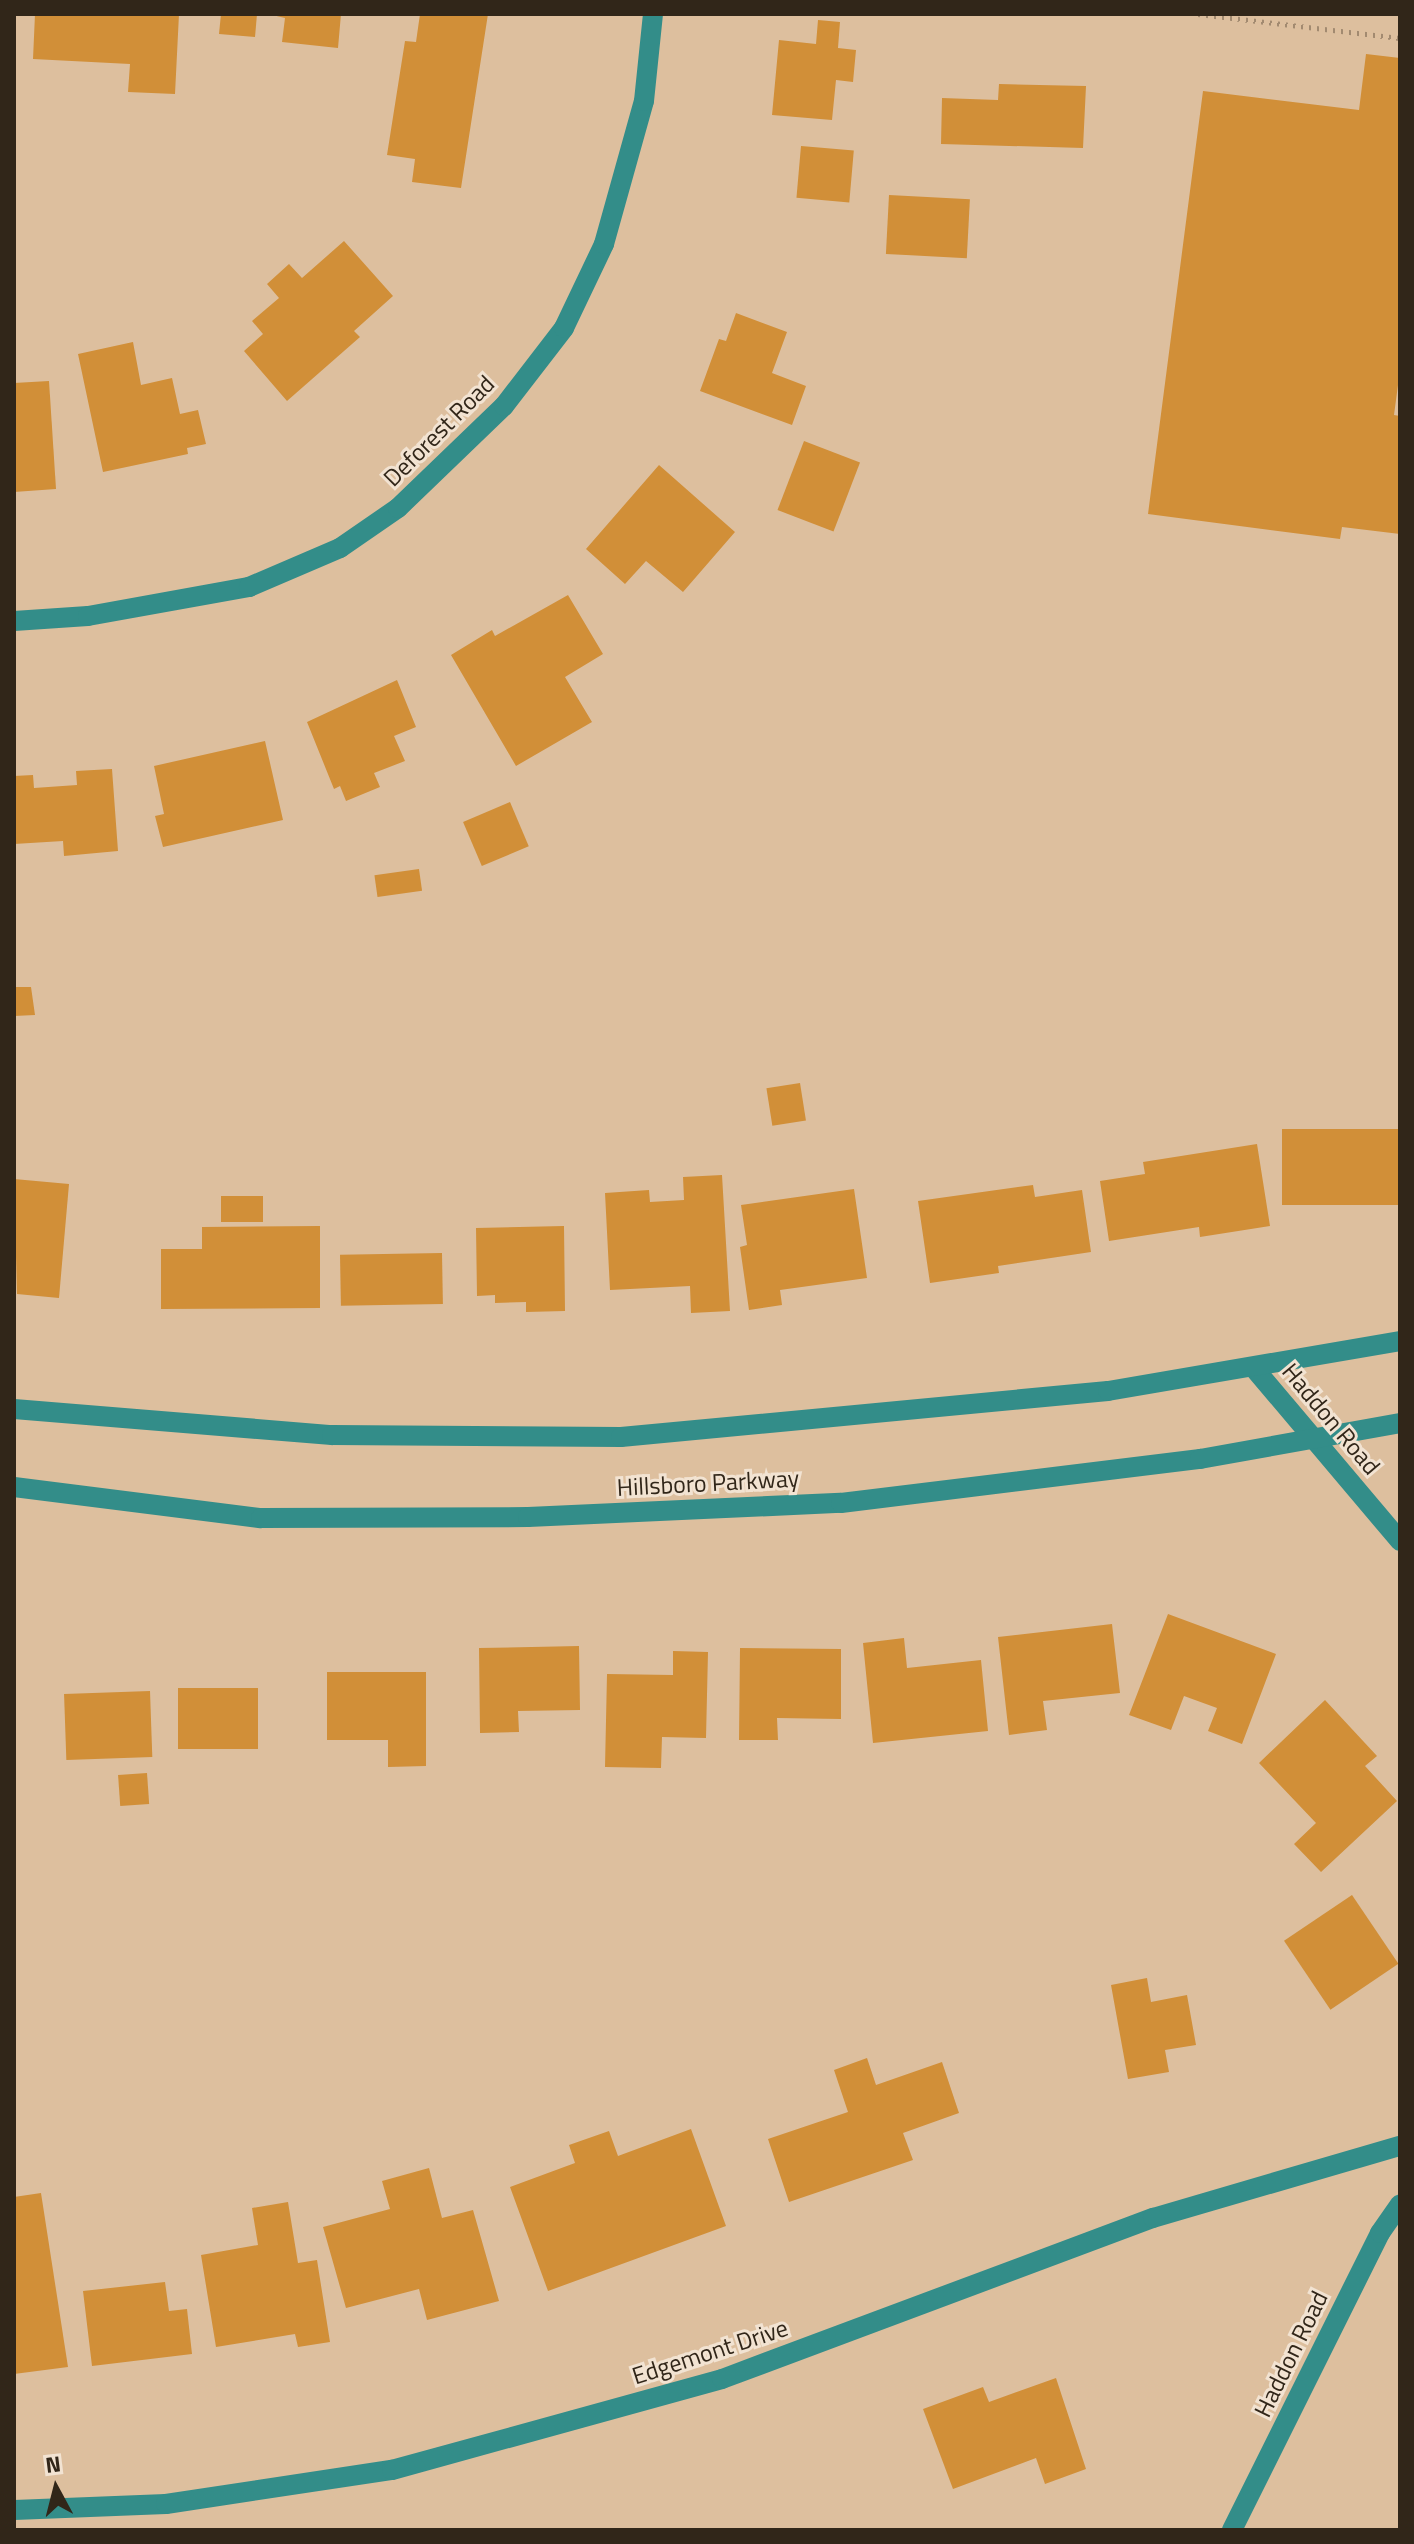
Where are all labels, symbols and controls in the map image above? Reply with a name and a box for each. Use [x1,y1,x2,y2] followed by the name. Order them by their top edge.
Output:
[378,370,500,492] street label: Deforest Road
[1276,1357,1386,1481] street label: Haddon Road
[616,1464,800,1502] street label: Hillsboro Parkway
[1248,2286,1334,2422] street label: Haddon Road
[629,2313,791,2391] street label: Edgemont Drive
[43,2446,63,2482] text: N
[16,2448,96,2528] north arrow

